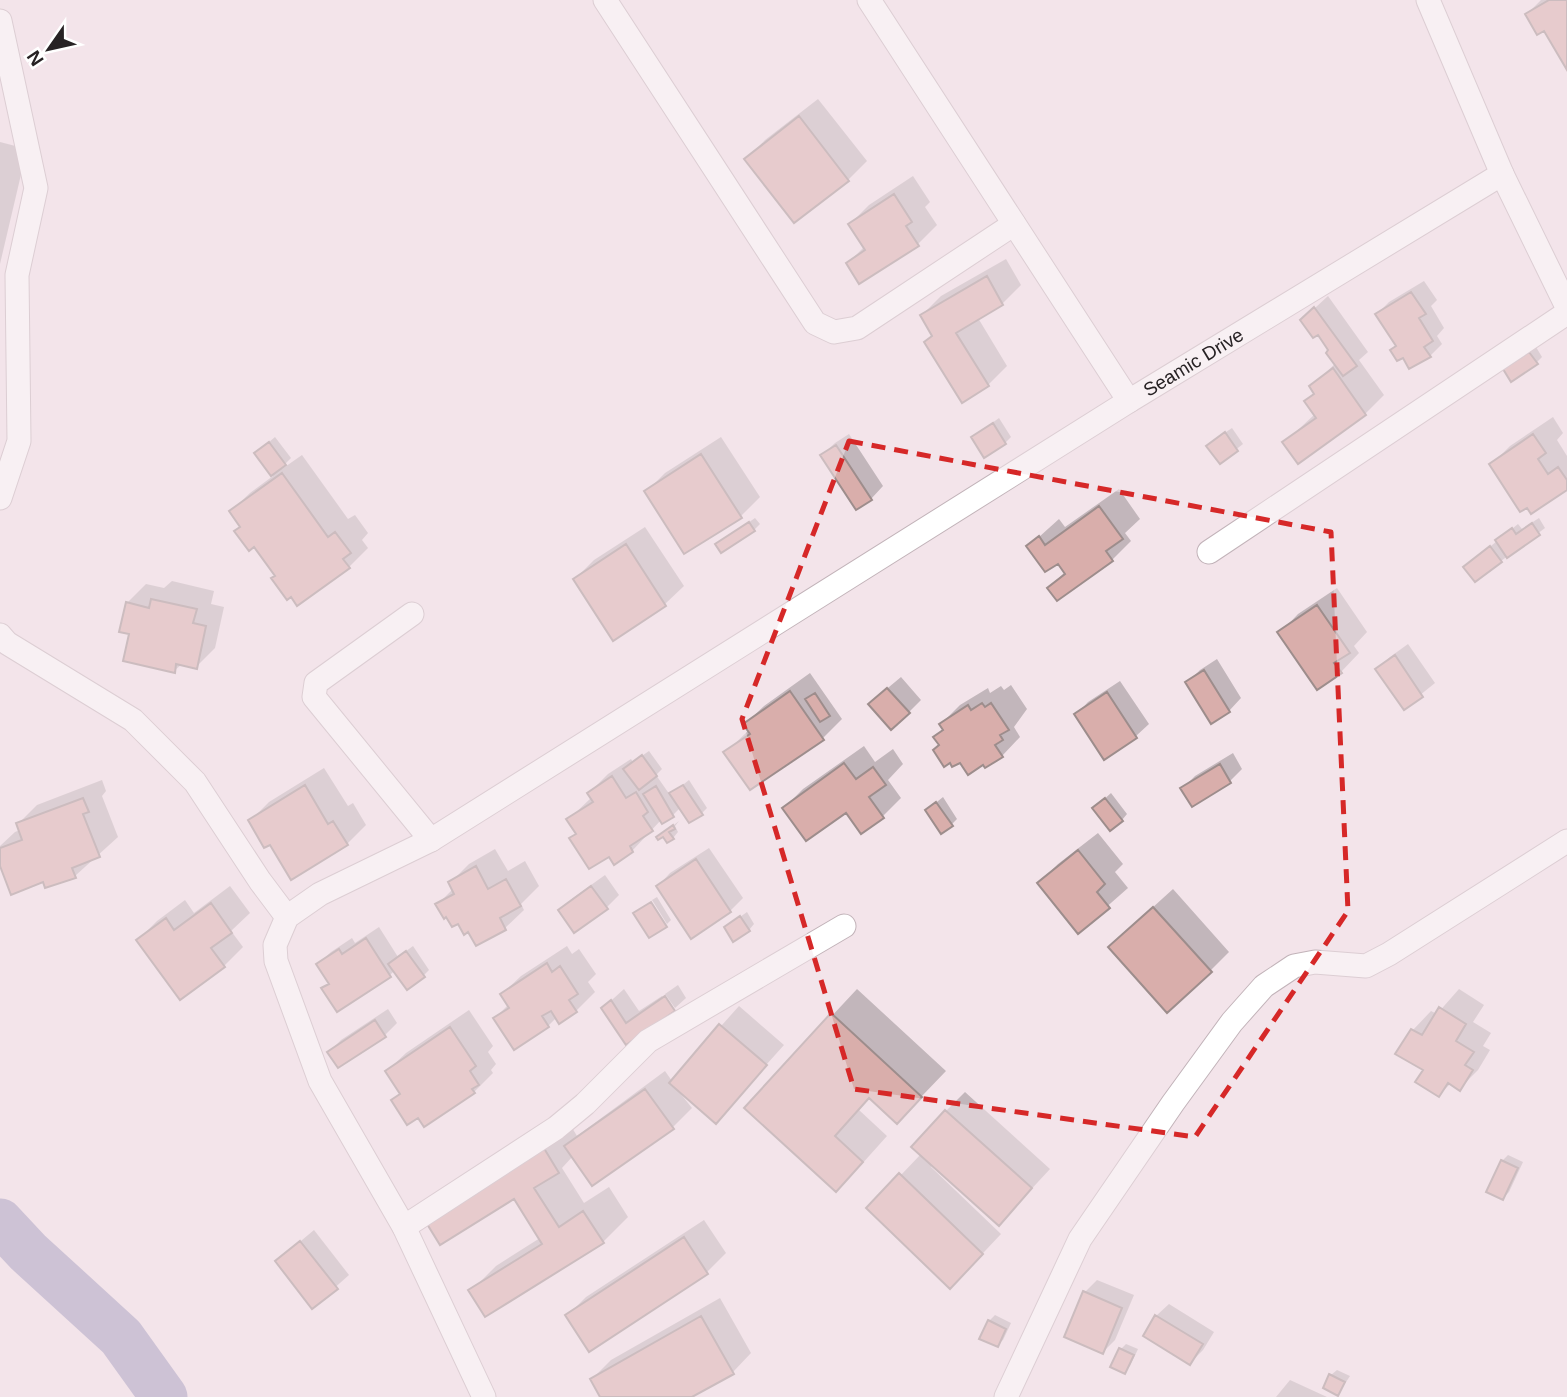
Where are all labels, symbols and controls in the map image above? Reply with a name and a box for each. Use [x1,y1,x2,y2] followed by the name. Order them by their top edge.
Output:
[14,14,84,84] north arrow
[23,47,48,70] text: N
[1139,324,1247,400] street label: Seamic Drive

